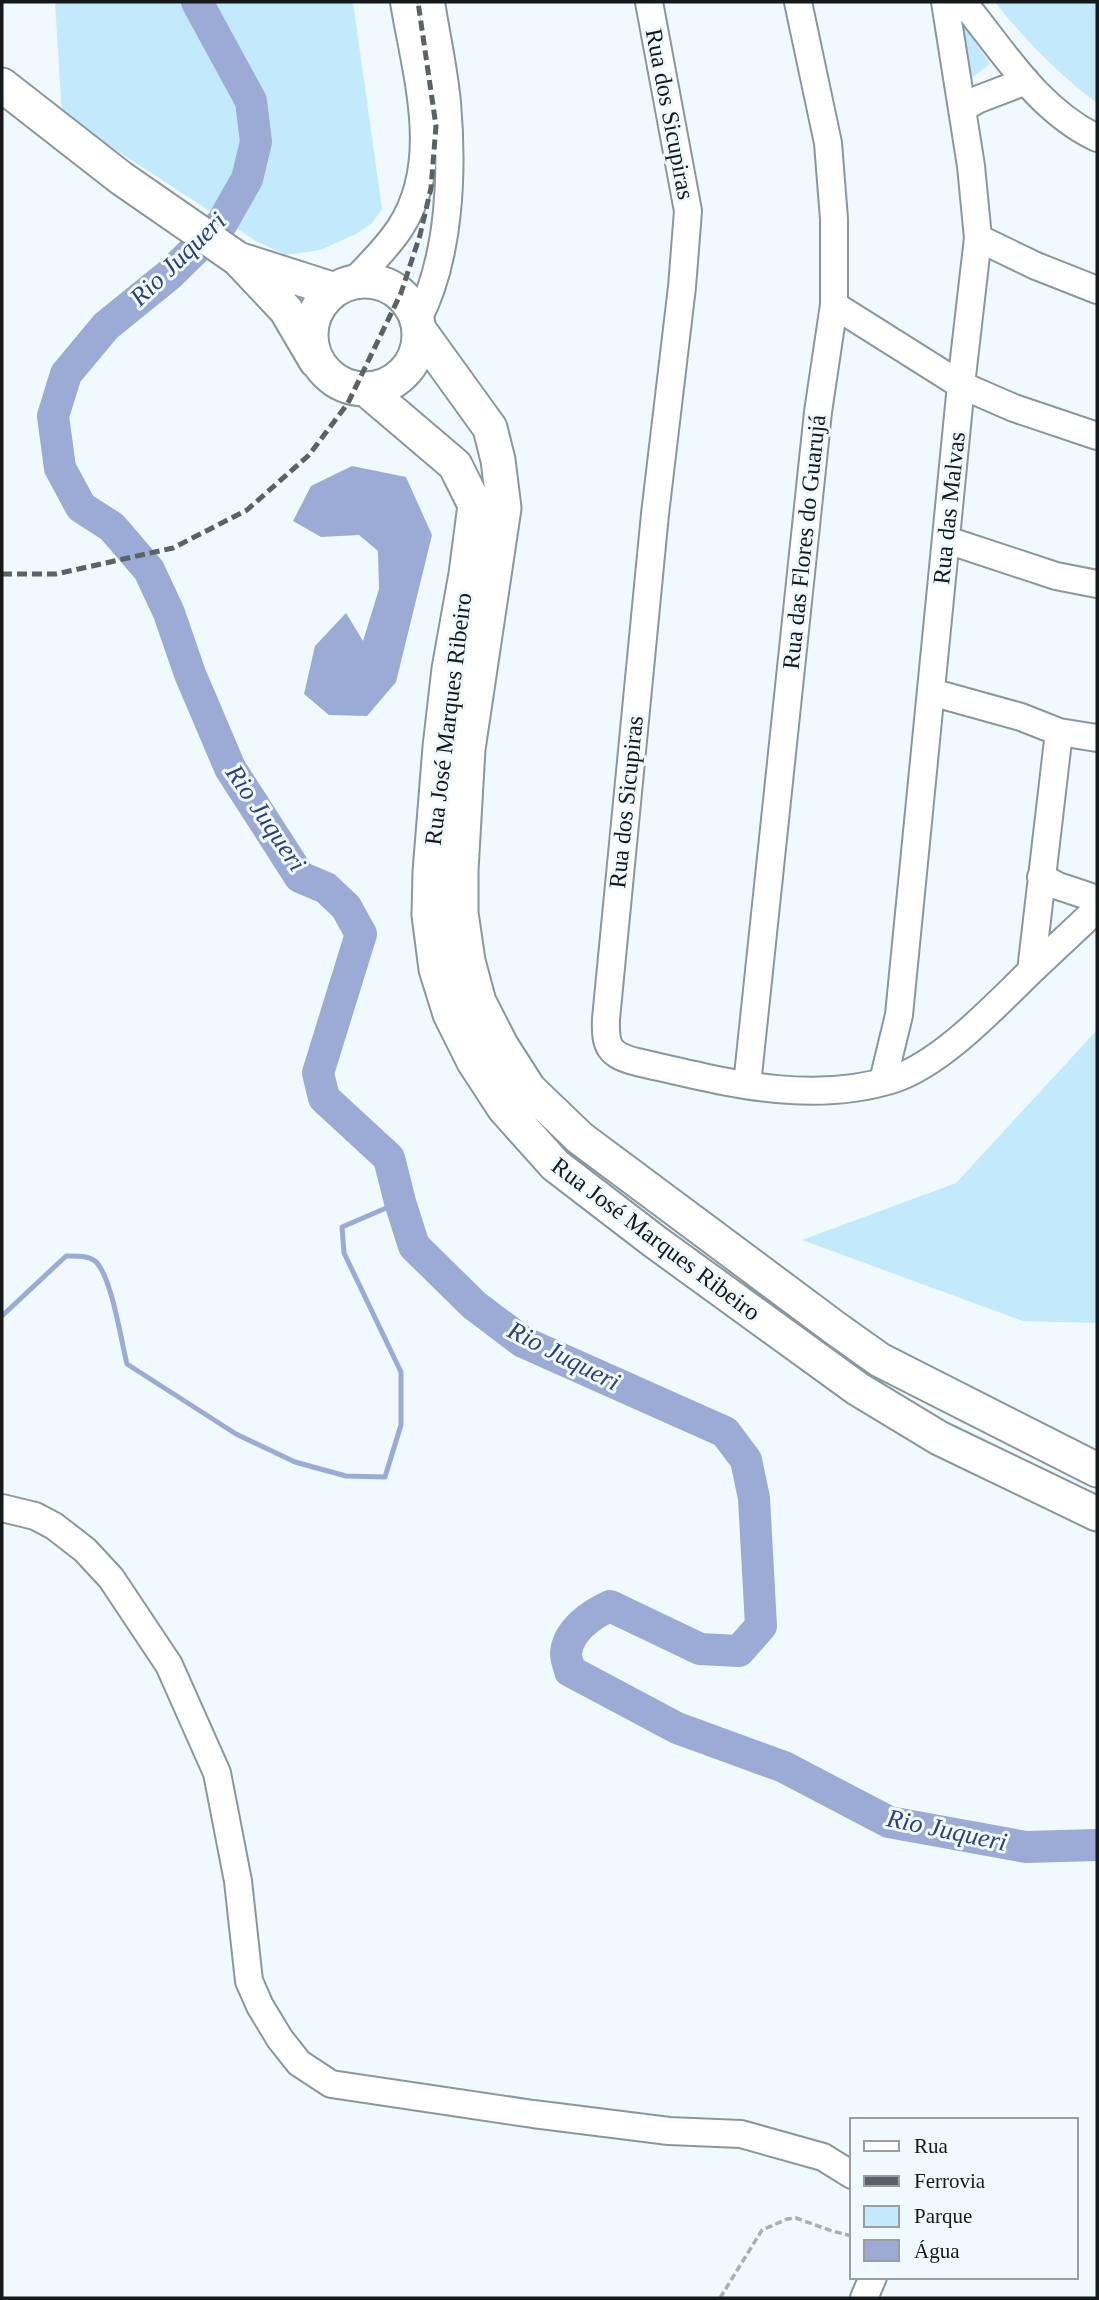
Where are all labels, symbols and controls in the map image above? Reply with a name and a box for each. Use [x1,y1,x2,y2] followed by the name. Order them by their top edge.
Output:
[641,26,699,202] street label: Rua dos Sicupiras
[123,206,232,313] water label: Rio Juqueri
[778,413,830,671] street label: Rua das Flores do Guarujá
[928,430,970,586] street label: Rua das Malvas
[420,591,476,847] street label: Rua José Marques Ribeiro
[604,714,648,890] street label: Rua dos Sicupiras
[219,758,312,877] water label: Rio Juqueri
[547,1152,765,1326] street label: Rua José Marques Ribeiro
[502,1315,625,1397] water label: Rio Juqueri
[883,1803,1010,1857] water label: Rio Juqueri
[850,2118,1078,2279] legend
[914,2134,949,2158] text: Rua
[914,2169,986,2193] text: Ferrovia
[914,2204,972,2228] text: Parque
[914,2239,960,2263] text: Água

